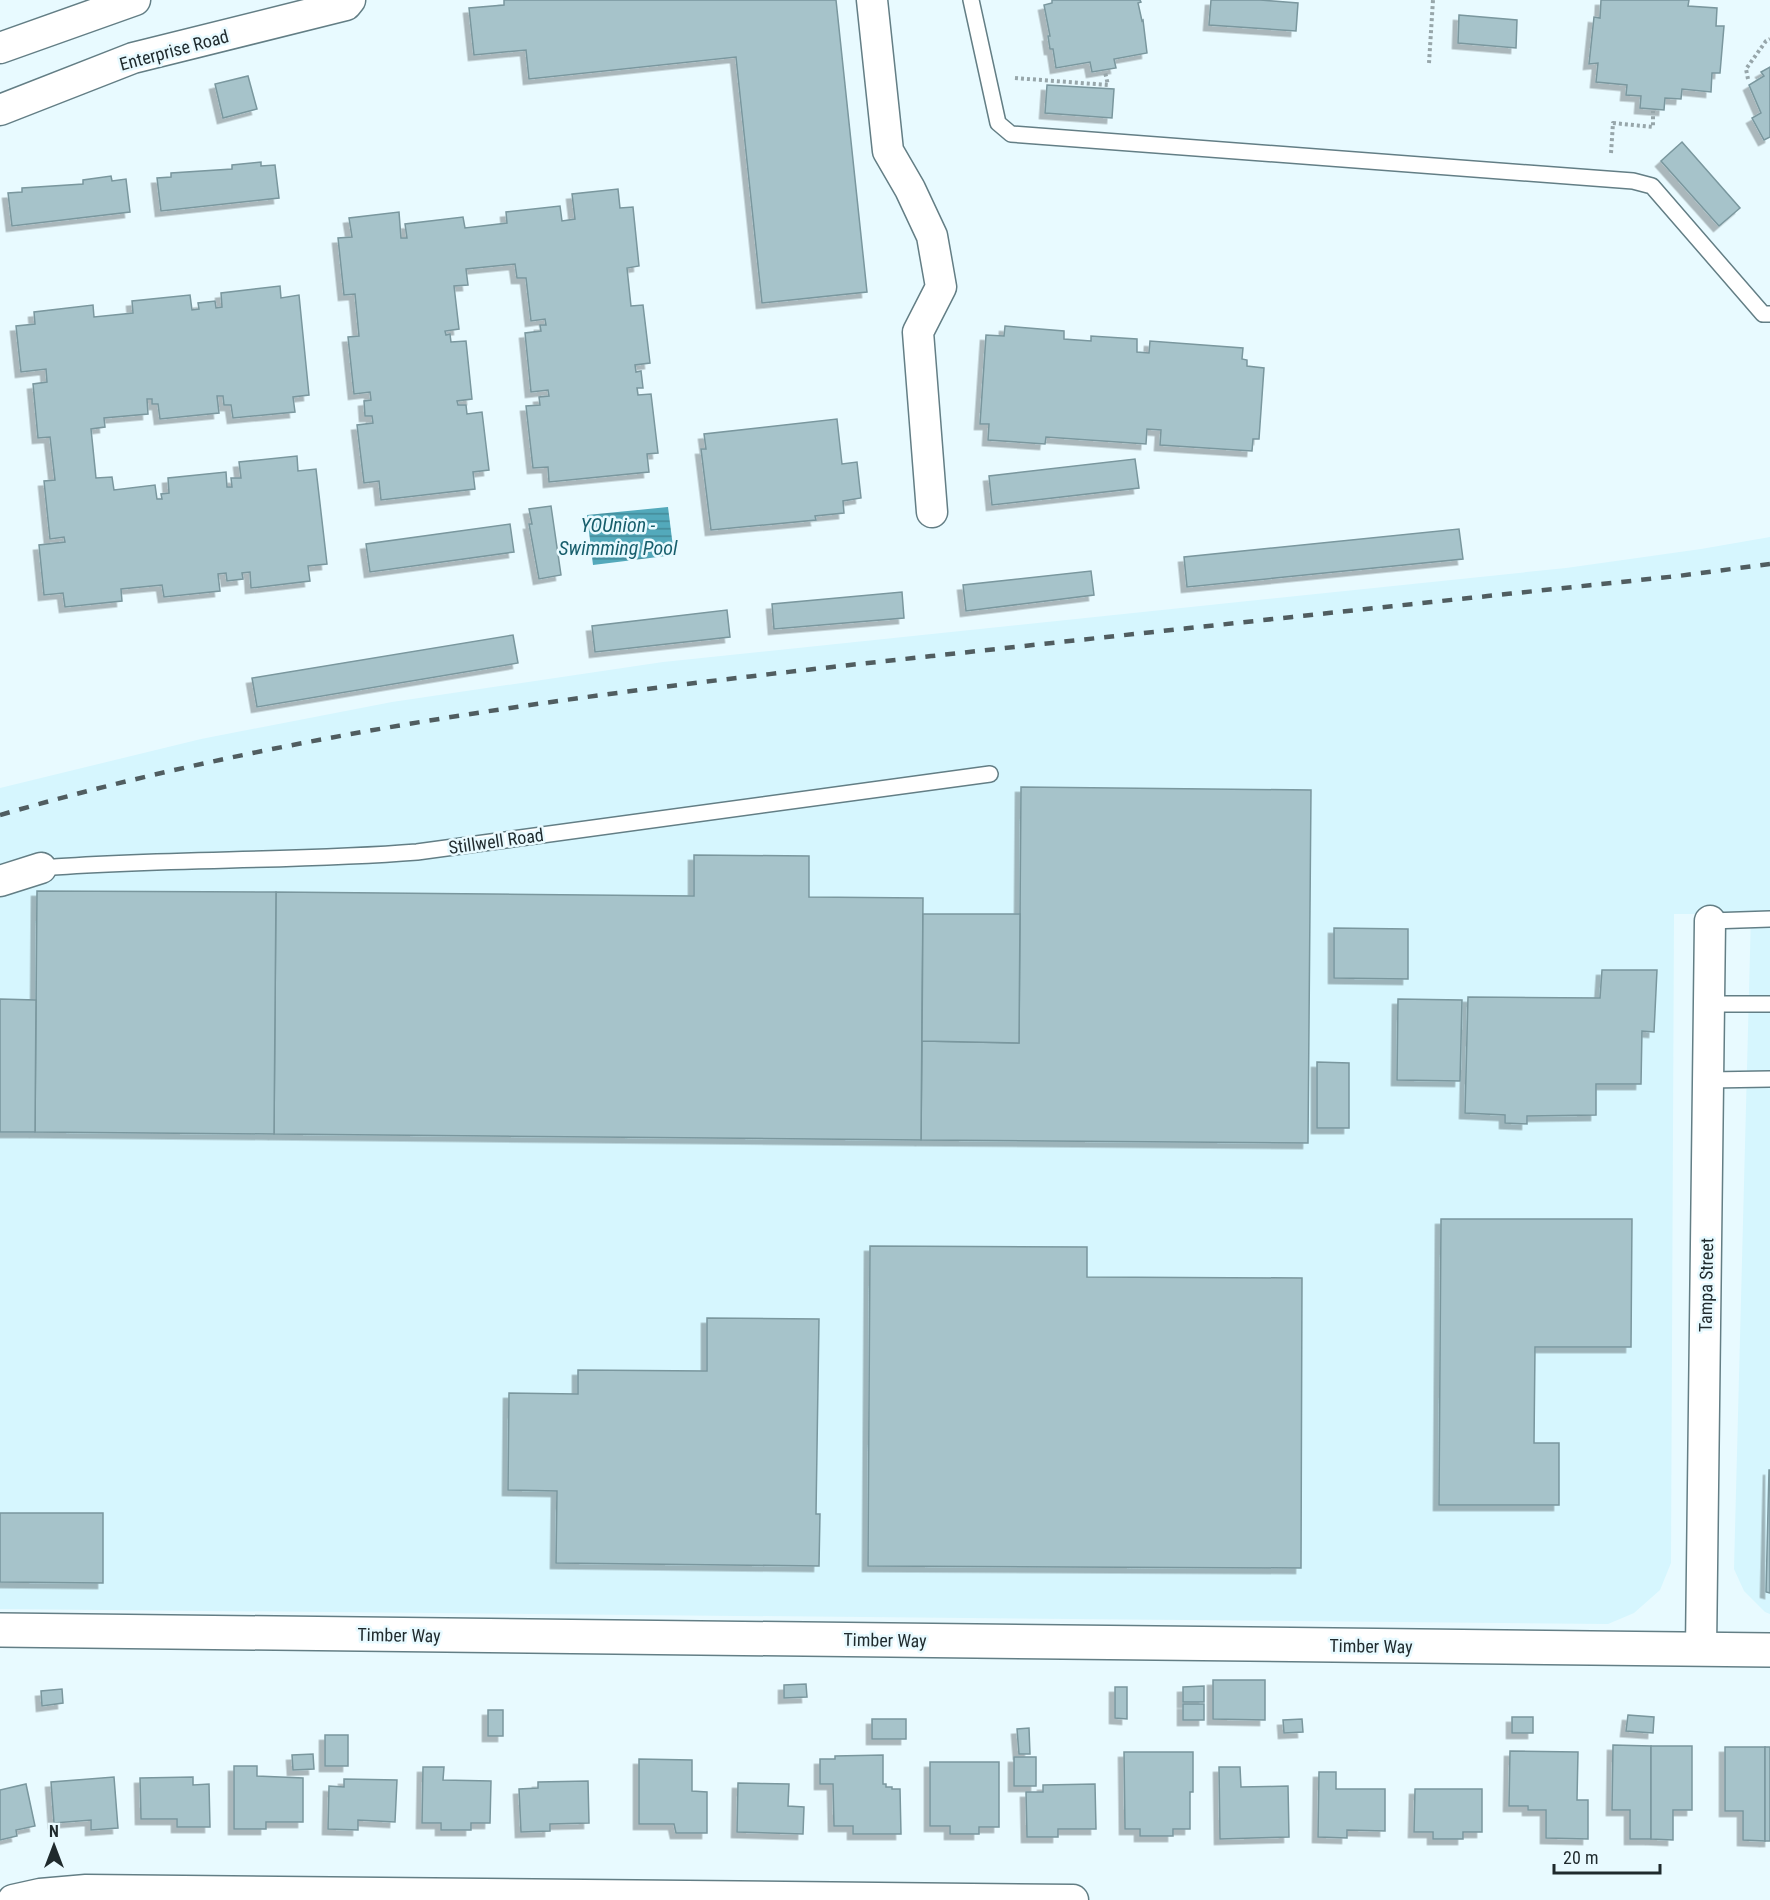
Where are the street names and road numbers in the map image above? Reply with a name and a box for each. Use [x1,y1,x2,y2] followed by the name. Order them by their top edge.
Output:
[117,25,231,75] street label: Enterprise Road
[447,824,545,858] street label: Stillwell Road
[1695,1238,1717,1332] street label: Tampa Street
[357,1624,441,1646] street label: Timber Way
[843,1629,927,1651] street label: Timber Way
[1329,1635,1413,1657] street label: Timber Way

